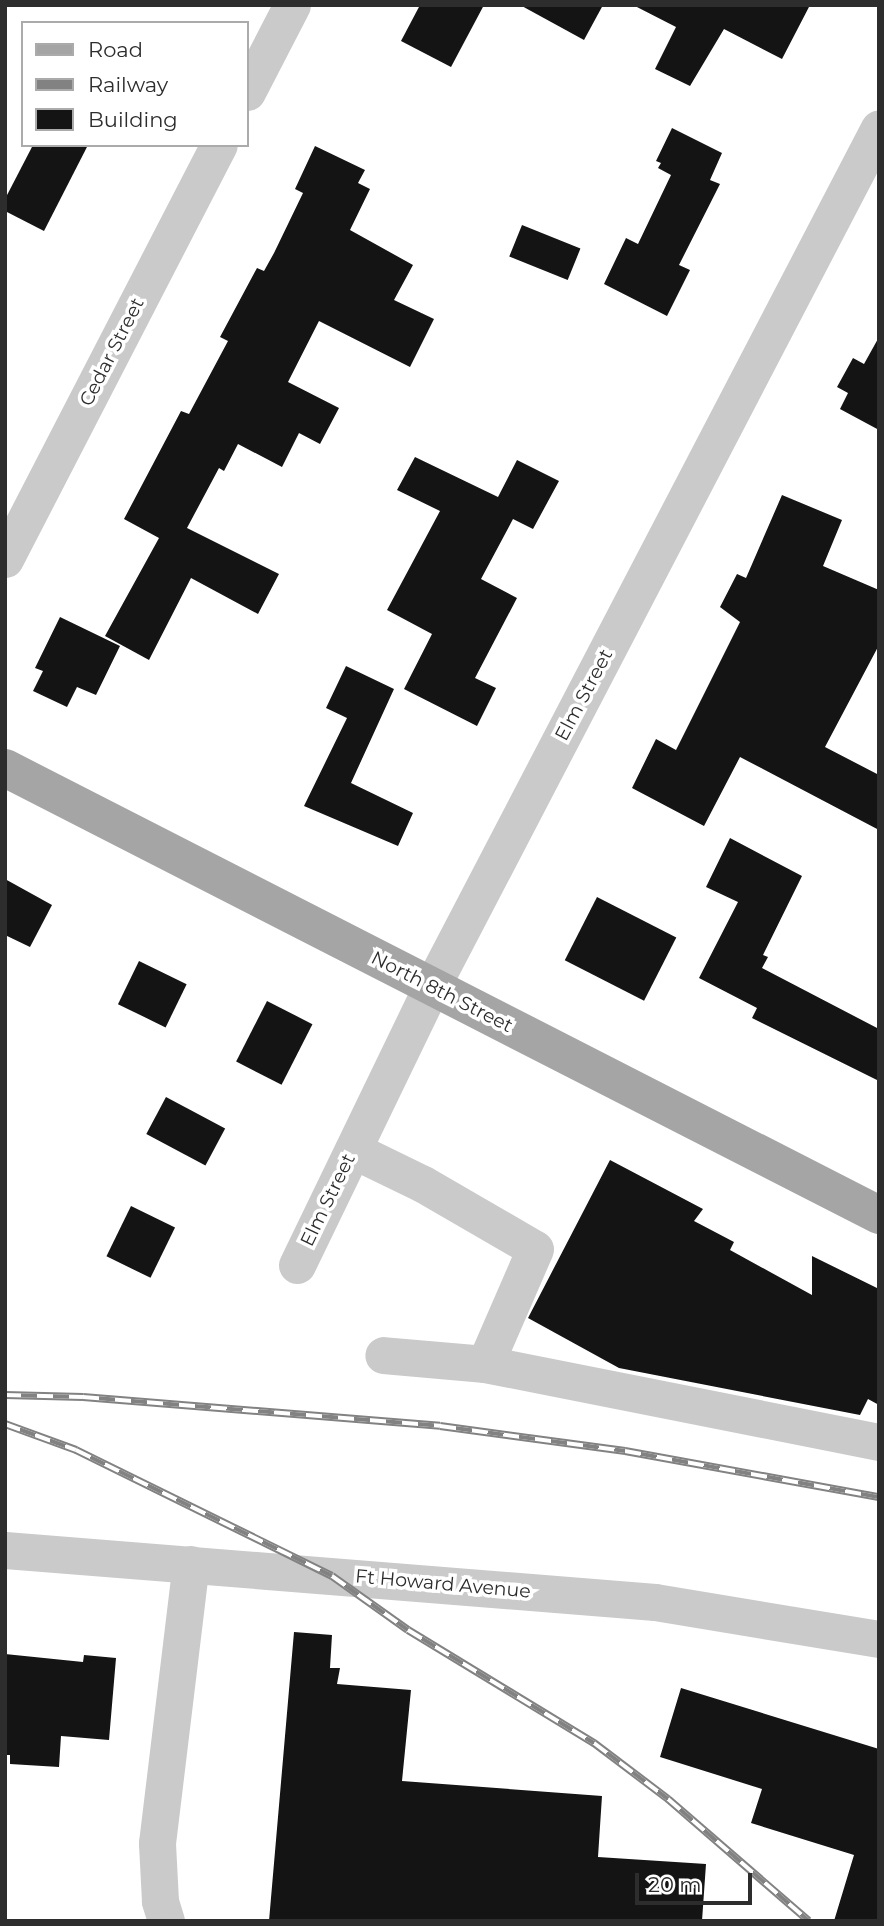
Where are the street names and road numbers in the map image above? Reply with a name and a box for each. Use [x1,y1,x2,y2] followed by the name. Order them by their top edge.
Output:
[75,294,149,410] street label: Cedar Street
[550,645,618,745] street label: Elm Street
[367,946,517,1038] street label: North 8th Street
[296,1150,360,1250] street label: Elm Street
[354,1565,532,1603] street label: Ft Howard Avenue

